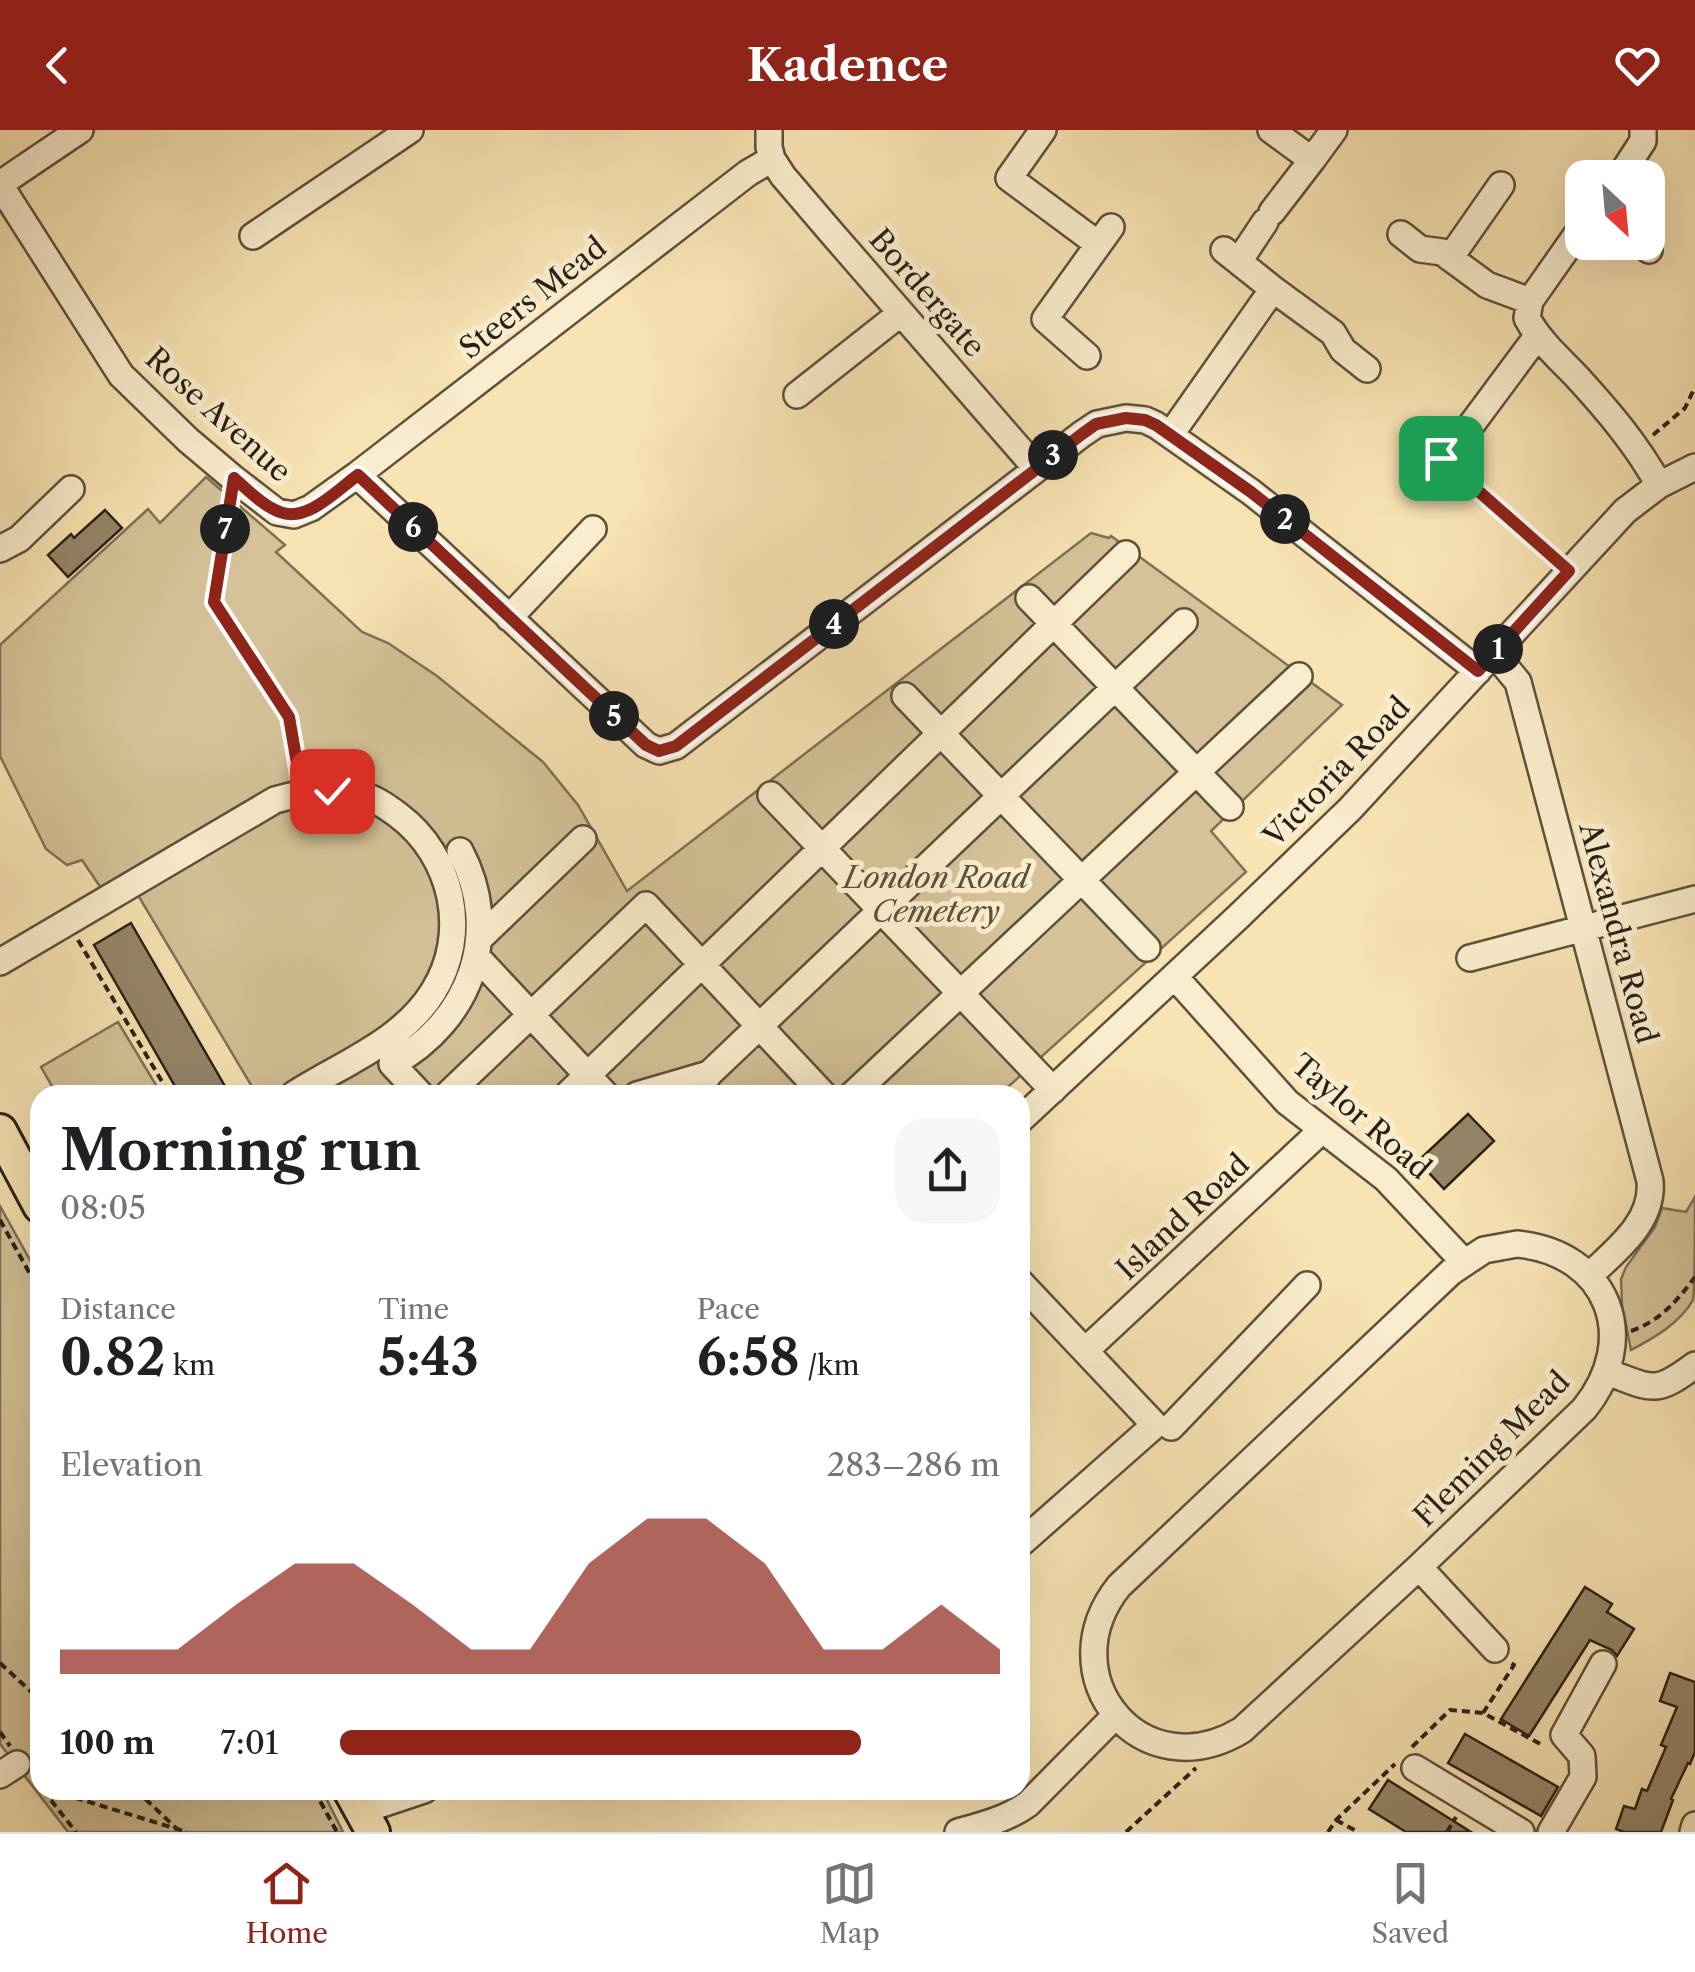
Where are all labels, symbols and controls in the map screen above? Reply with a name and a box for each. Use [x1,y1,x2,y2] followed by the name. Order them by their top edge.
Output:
[747,37,948,93] text: Kadence
[30,38,85,93] icon: back
[1610,38,1665,93] icon: heart
[1565,160,1665,260] north arrow
[1565,160,1665,260] map controls
[862,221,993,364] street label: Bordergate
[452,229,614,366] street label: Steers Mead
[138,340,299,490] street label: Rose Avenue
[1399,416,1484,501] pin
[1028,430,1078,480] pin: 3
[1414,431,1469,486] icon: arrive
[1045,438,1061,472] text: 3
[1260,494,1310,544] pin: 2
[388,502,438,552] pin: 6
[1277,502,1293,536] text: 2
[200,504,250,554] pin: 7
[405,510,421,544] text: 6
[218,512,232,546] text: 7
[809,599,859,649] pin: 4
[826,607,842,641] text: 4
[1473,624,1523,674] pin: 1
[1492,632,1504,666] text: 1
[1255,689,1418,855] street label: Victoria Road
[589,691,639,741] pin: 5
[606,699,622,733] text: 5
[290,749,375,834] pin
[305,764,360,819] icon: check
[1571,817,1666,1047] street label: Alexandra Road
[841,859,1032,930] park label: London Road Cemetery
[1284,1046,1439,1187] street label: Taylor Road
[60,1117,421,1184] text: Morning run
[895,1118,1000,1223] button: share
[1109,1146,1257,1288] street label: Island Road
[60,1188,146,1227] text: 08:05
[60,1292,176,1326] text: Distance
[378,1292,449,1326] text: Time
[697,1292,760,1326] text: Pace
[60,1326,165,1388] text: 0.82
[378,1326,479,1388] text: 5:43
[697,1326,800,1388] text: 6:58
[165,1348,215,1382] text: km
[800,1348,860,1382] text: /km
[1406,1363,1577,1534] street label: Fleming Mead
[60,1445,203,1484] text: Elevation
[827,1445,1000,1484] text: 283–286 m
[60,1723,155,1762] text: 100 m
[220,1723,278,1762] text: 7:01
[246,1856,328,1950] tab: Home
[820,1856,880,1950] tab: Map
[1371,1856,1449,1950] tab: Saved

